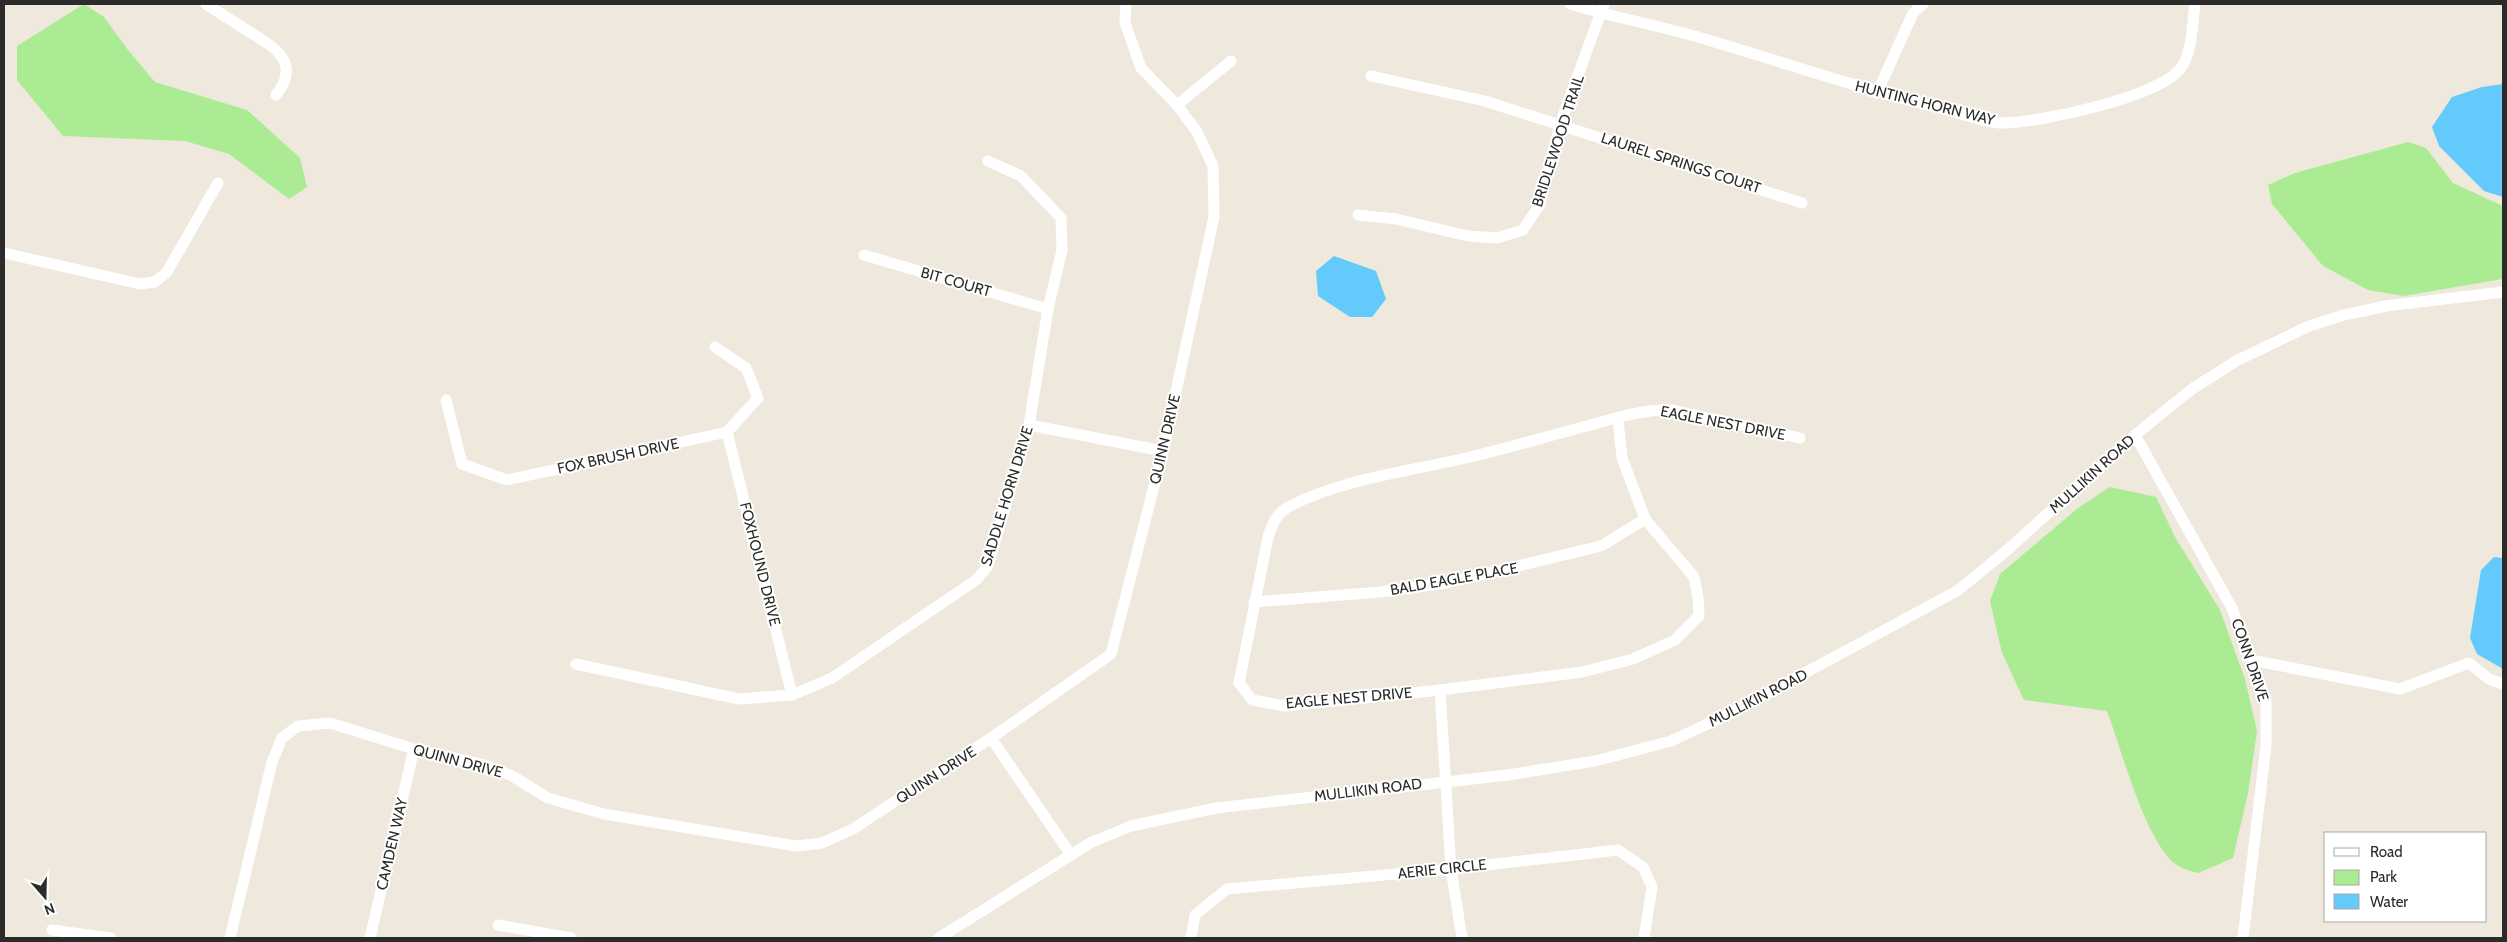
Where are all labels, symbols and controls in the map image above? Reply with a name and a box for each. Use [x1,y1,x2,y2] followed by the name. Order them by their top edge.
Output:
[1528,72,1588,209] street label: BRIDLEWOOD TRAIL
[1853,77,1997,129] street label: HUNTING HORN WAY
[1599,129,1763,197] street label: LAUREL SPRINGS COURT
[919,263,993,301] street label: BIT COURT
[1146,392,1184,486] street label: QUINN DRIVE
[1659,402,1787,444] street label: EAGLE NEST DRIVE
[977,424,1037,568] street label: SADDLE HORN DRIVE
[2046,431,2138,517] street label: MULLIKIN ROAD
[555,434,681,478] street label: FOX BRUSH DRIVE
[736,500,784,628] street label: FOXHOUND DRIVE
[1389,559,1519,599] street label: BALD EAGLE PLACE
[2227,616,2273,704] street label: CONN DRIVE
[1706,665,1811,731] street label: MULLIKIN ROAD
[1285,684,1413,712] street label: EAGLE NEST DRIVE
[411,740,505,782] street label: QUINN DRIVE
[893,742,979,808] street label: QUINN DRIVE
[1313,774,1423,806] street label: MULLIKIN ROAD
[373,796,411,892] street label: CAMDEN WAY
[2324,832,2487,922] legend
[2370,843,2403,861] text: Road
[1397,855,1487,883] street label: AERIE CIRCLE
[2370,868,2397,886] text: Park
[20,872,70,922] north arrow
[2370,893,2408,911] text: Water
[42,899,57,919] text: N

